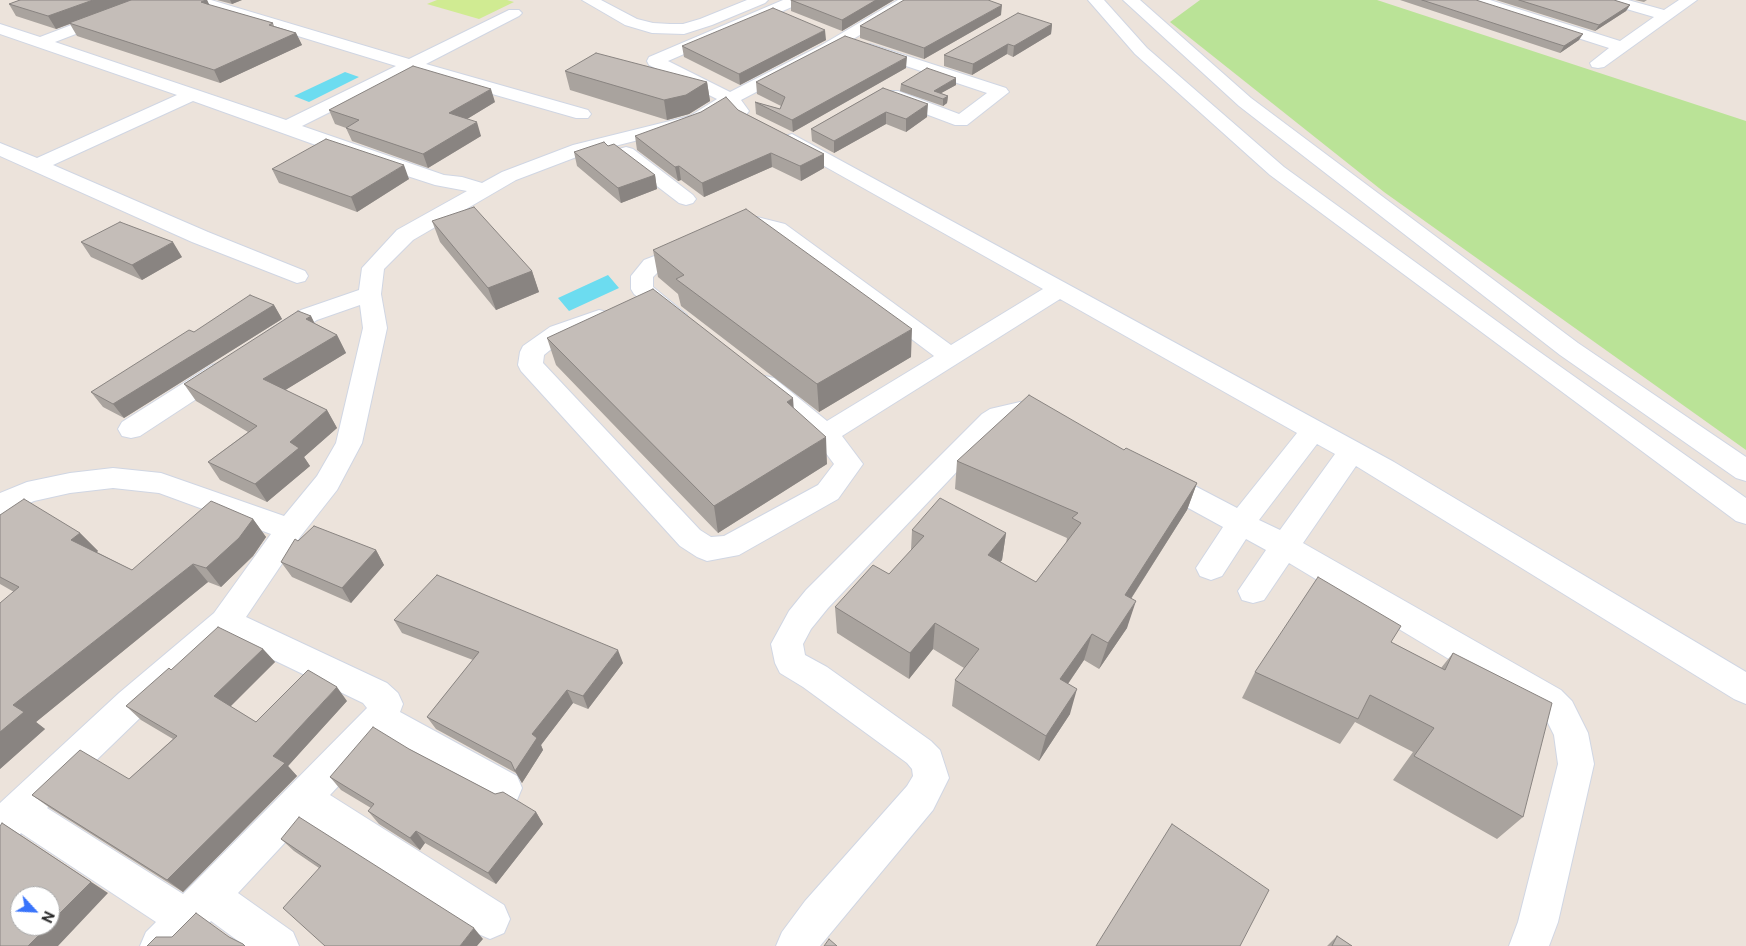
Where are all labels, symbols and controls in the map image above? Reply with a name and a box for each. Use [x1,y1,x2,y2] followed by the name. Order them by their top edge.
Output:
[10,886,60,936] north arrow
[38,909,57,925] text: N

